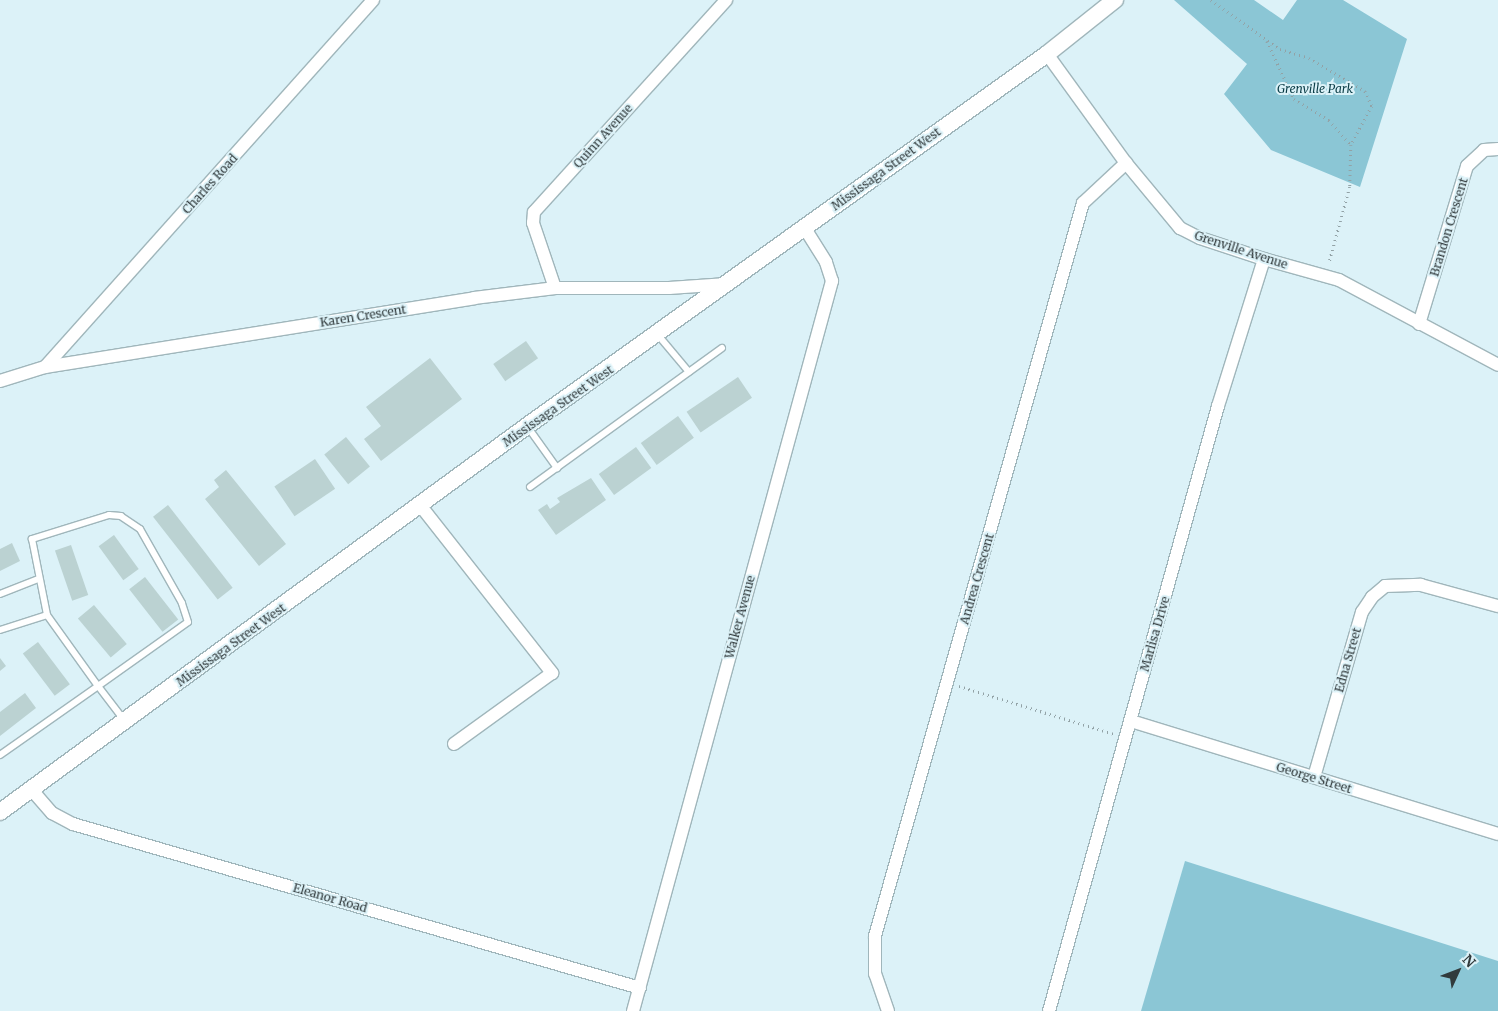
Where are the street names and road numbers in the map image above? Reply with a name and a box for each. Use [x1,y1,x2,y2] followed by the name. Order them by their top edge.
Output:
[571,101,635,171] street label: Quinn Avenue
[828,124,944,214] street label: Mississaga Street West
[179,151,241,217] street label: Charles Road
[1427,176,1471,278] street label: Brandon Crescent
[1193,228,1289,272] street label: Grenville Avenue
[319,302,407,330] street label: Karen Crescent
[500,362,616,450] street label: Mississaga Street West
[957,532,997,626] street label: Andrea Crescent
[722,574,758,660] street label: Walker Avenue
[1137,595,1173,673] street label: Marlisa Drive
[173,600,289,690] street label: Mississaga Street West
[1332,626,1364,694] street label: Edna Street
[1275,760,1353,796] street label: George Street
[291,881,369,915] street label: Eleanor Road

